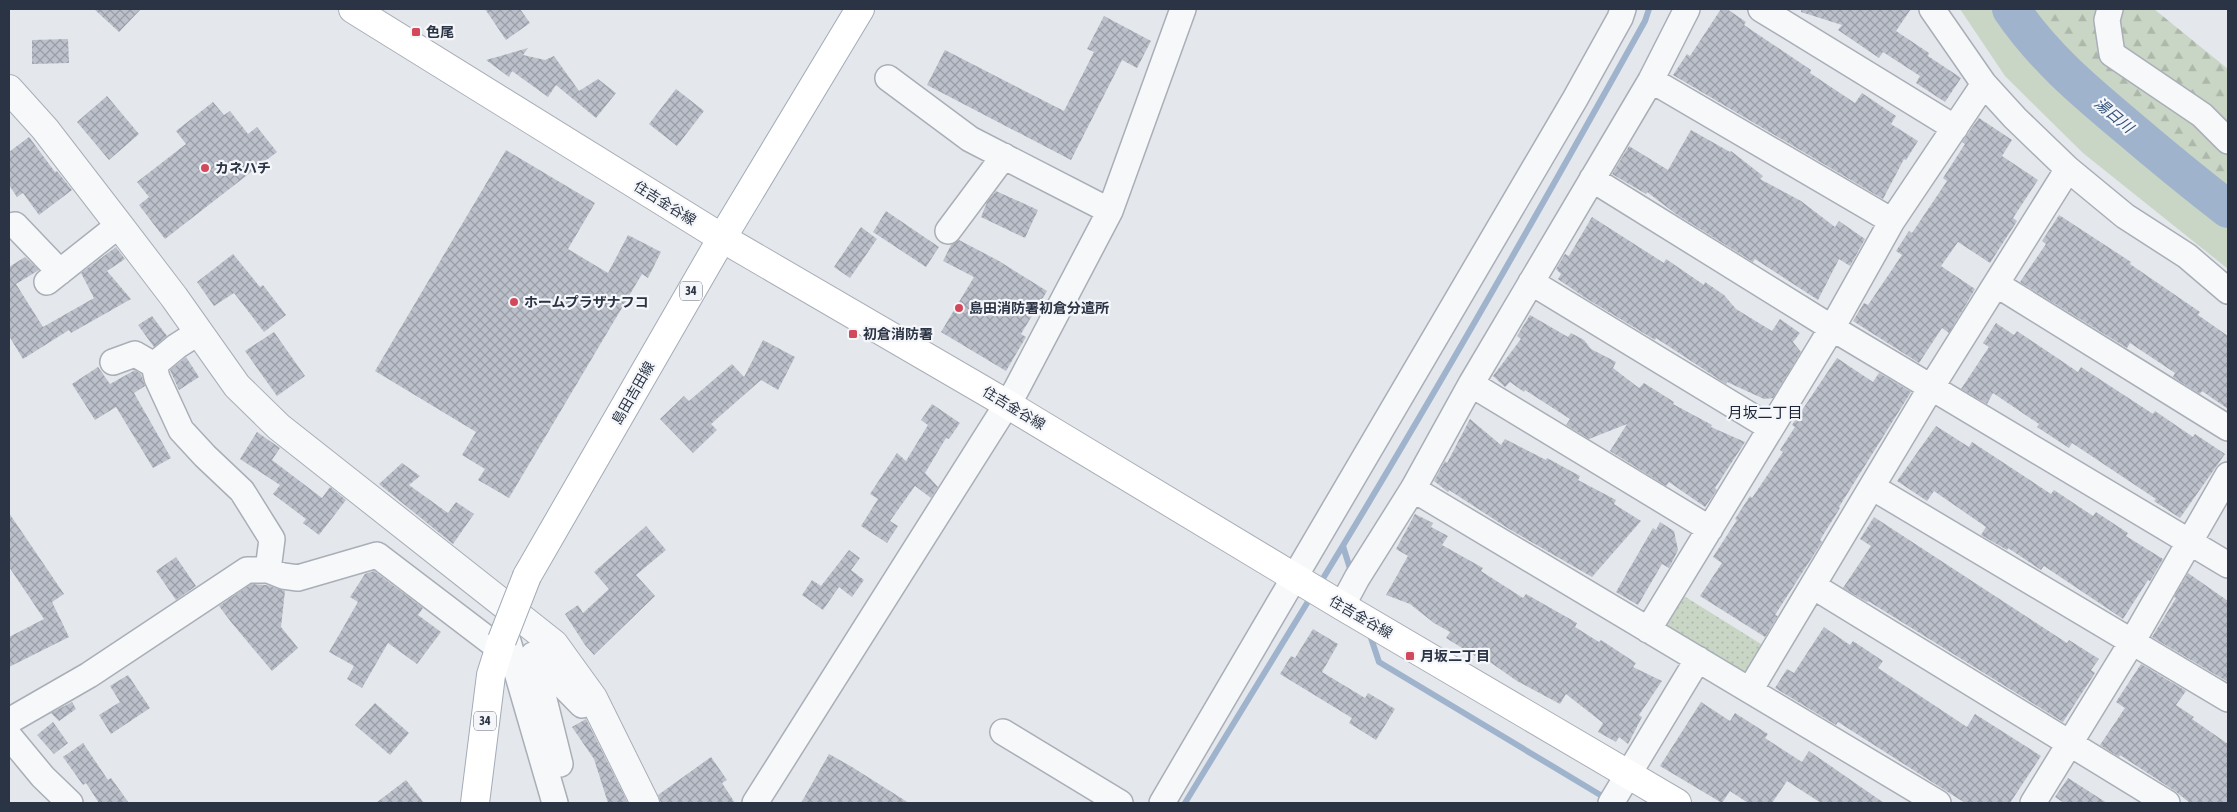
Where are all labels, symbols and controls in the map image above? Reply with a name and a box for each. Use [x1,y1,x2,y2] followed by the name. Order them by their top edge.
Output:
[426,24,454,40] place label: 色尾
[410,26,422,38] marker: 色尾
[2091,94,2138,137] water label: 湯日川
[215,160,271,176] place label: カネハチ
[199,162,211,174] marker: カネハチ
[631,178,699,228] street label: 住吉金谷線
[680,282,702,300] road number: 34
[524,294,649,310] place label: ホームプラザナフコ
[508,296,520,308] marker: ホームプラザナフコ
[969,300,1109,316] place label: 島田消防署初倉分遣所
[953,302,965,314] marker: 島田消防署初倉分遣所
[863,326,933,342] place label: 初倉消防署
[847,328,859,340] marker: 初倉消防署
[609,359,657,427] street label: 島田吉田線
[980,383,1048,433] street label: 住吉金谷線
[1727,404,1803,421] district label: 月坂二丁目
[1327,593,1395,641] street label: 住吉金谷線
[1420,648,1490,664] place label: 月坂二丁目
[1404,650,1416,662] marker: 月坂二丁目
[474,711,496,730] road number: 34

